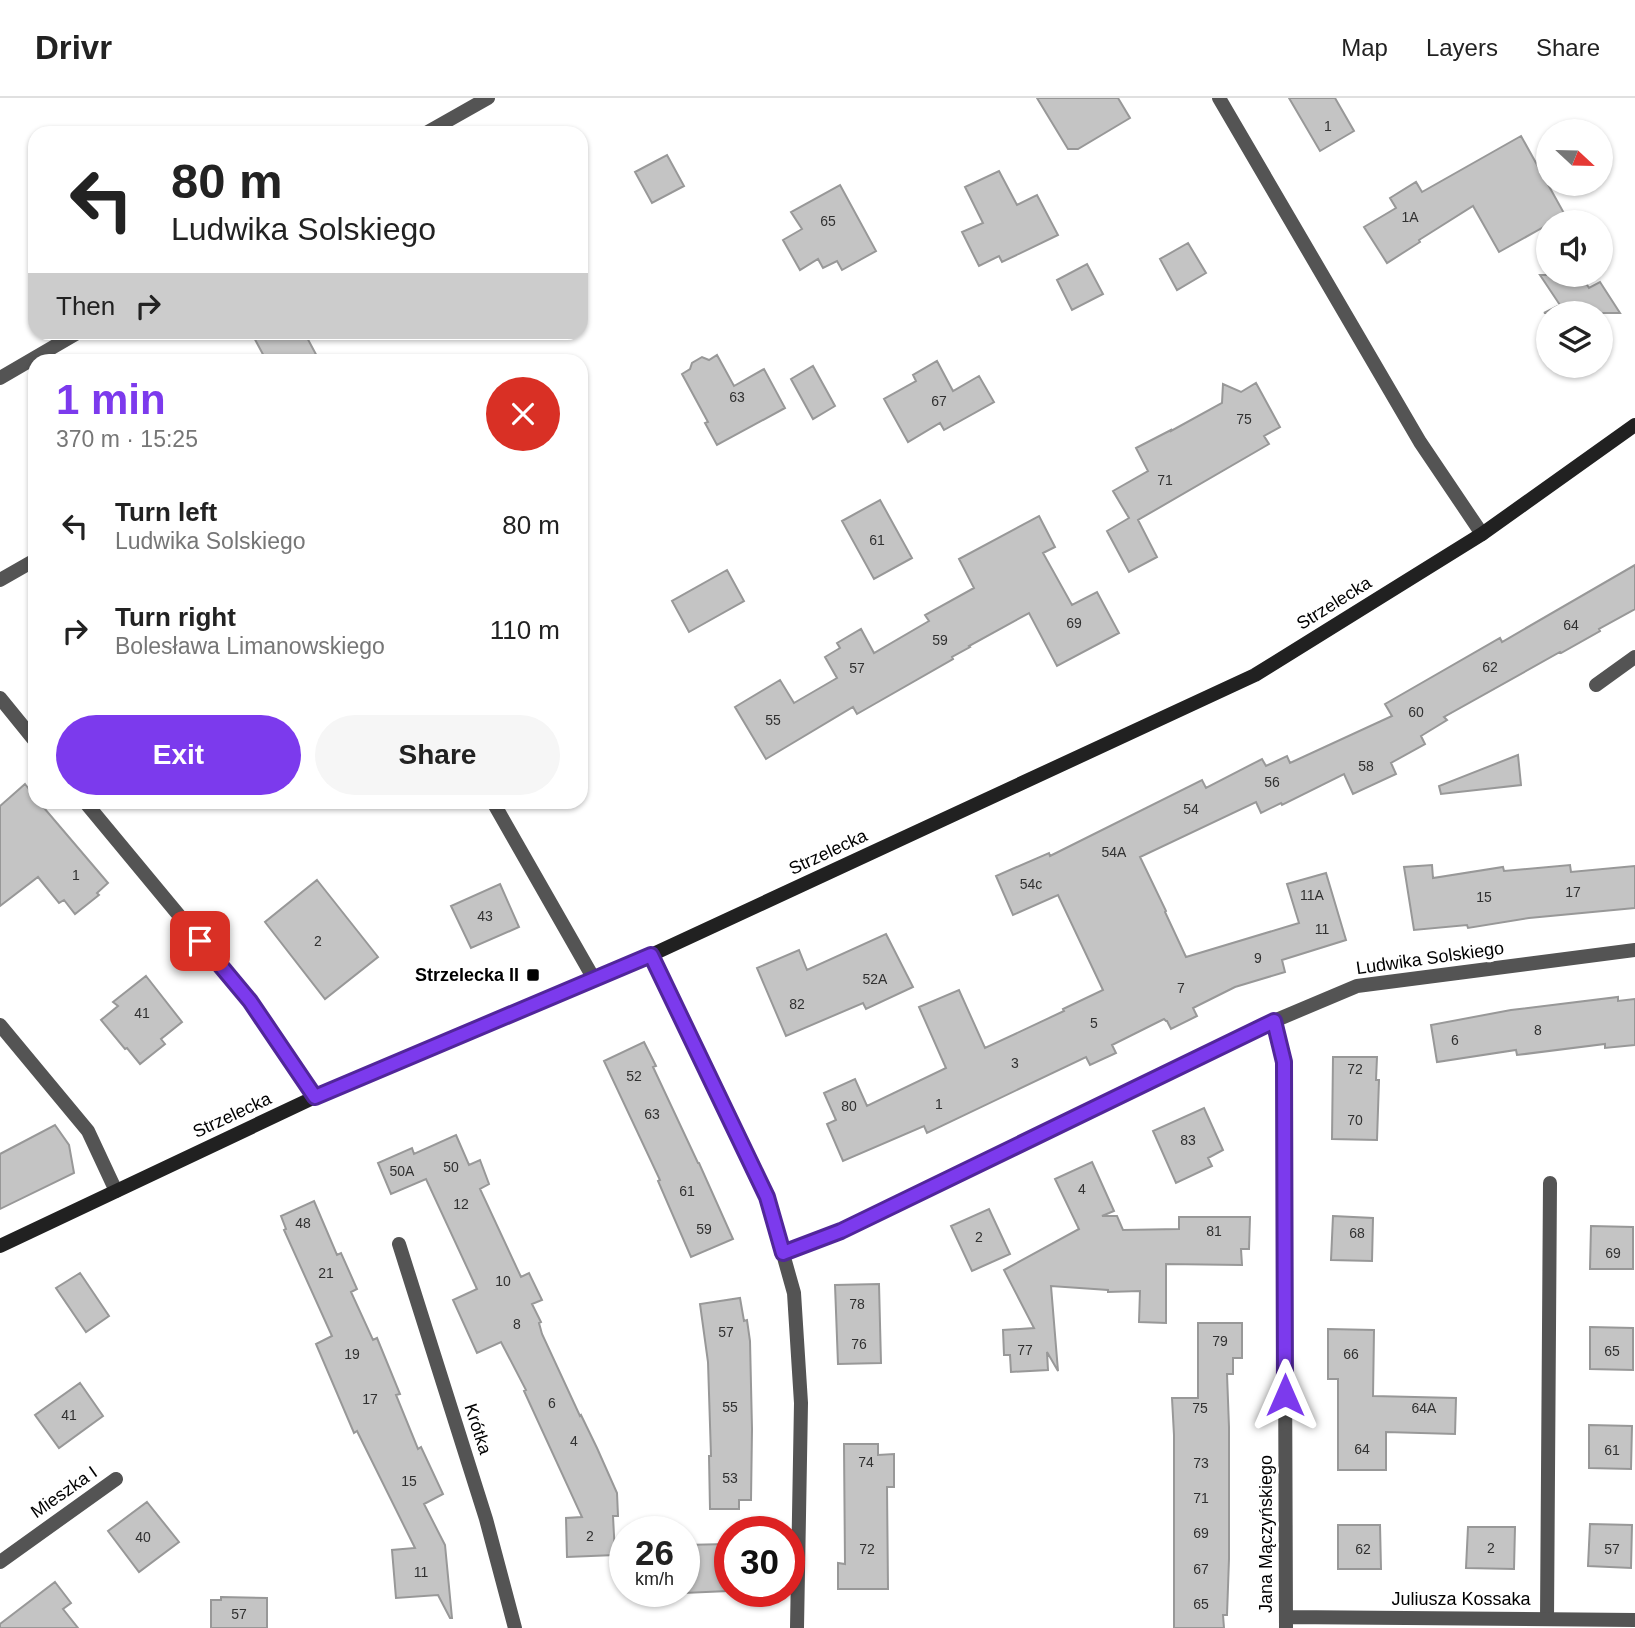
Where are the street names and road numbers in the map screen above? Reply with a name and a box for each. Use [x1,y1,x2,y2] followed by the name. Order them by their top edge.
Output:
[1293,572,1376,634] street label: Strzelecka
[786,825,871,879] street label: Strzelecka
[1355,938,1505,978] street label: Ludwika Solskiego
[190,1088,275,1142] street label: Strzelecka
[460,1401,496,1458] street label: Krótka
[1256,1455,1276,1613] street label: Jana Mączyńskiego
[27,1462,101,1522] street label: Mieszka I
[1391,1589,1532,1609] street label: Juliusza Kossaka

